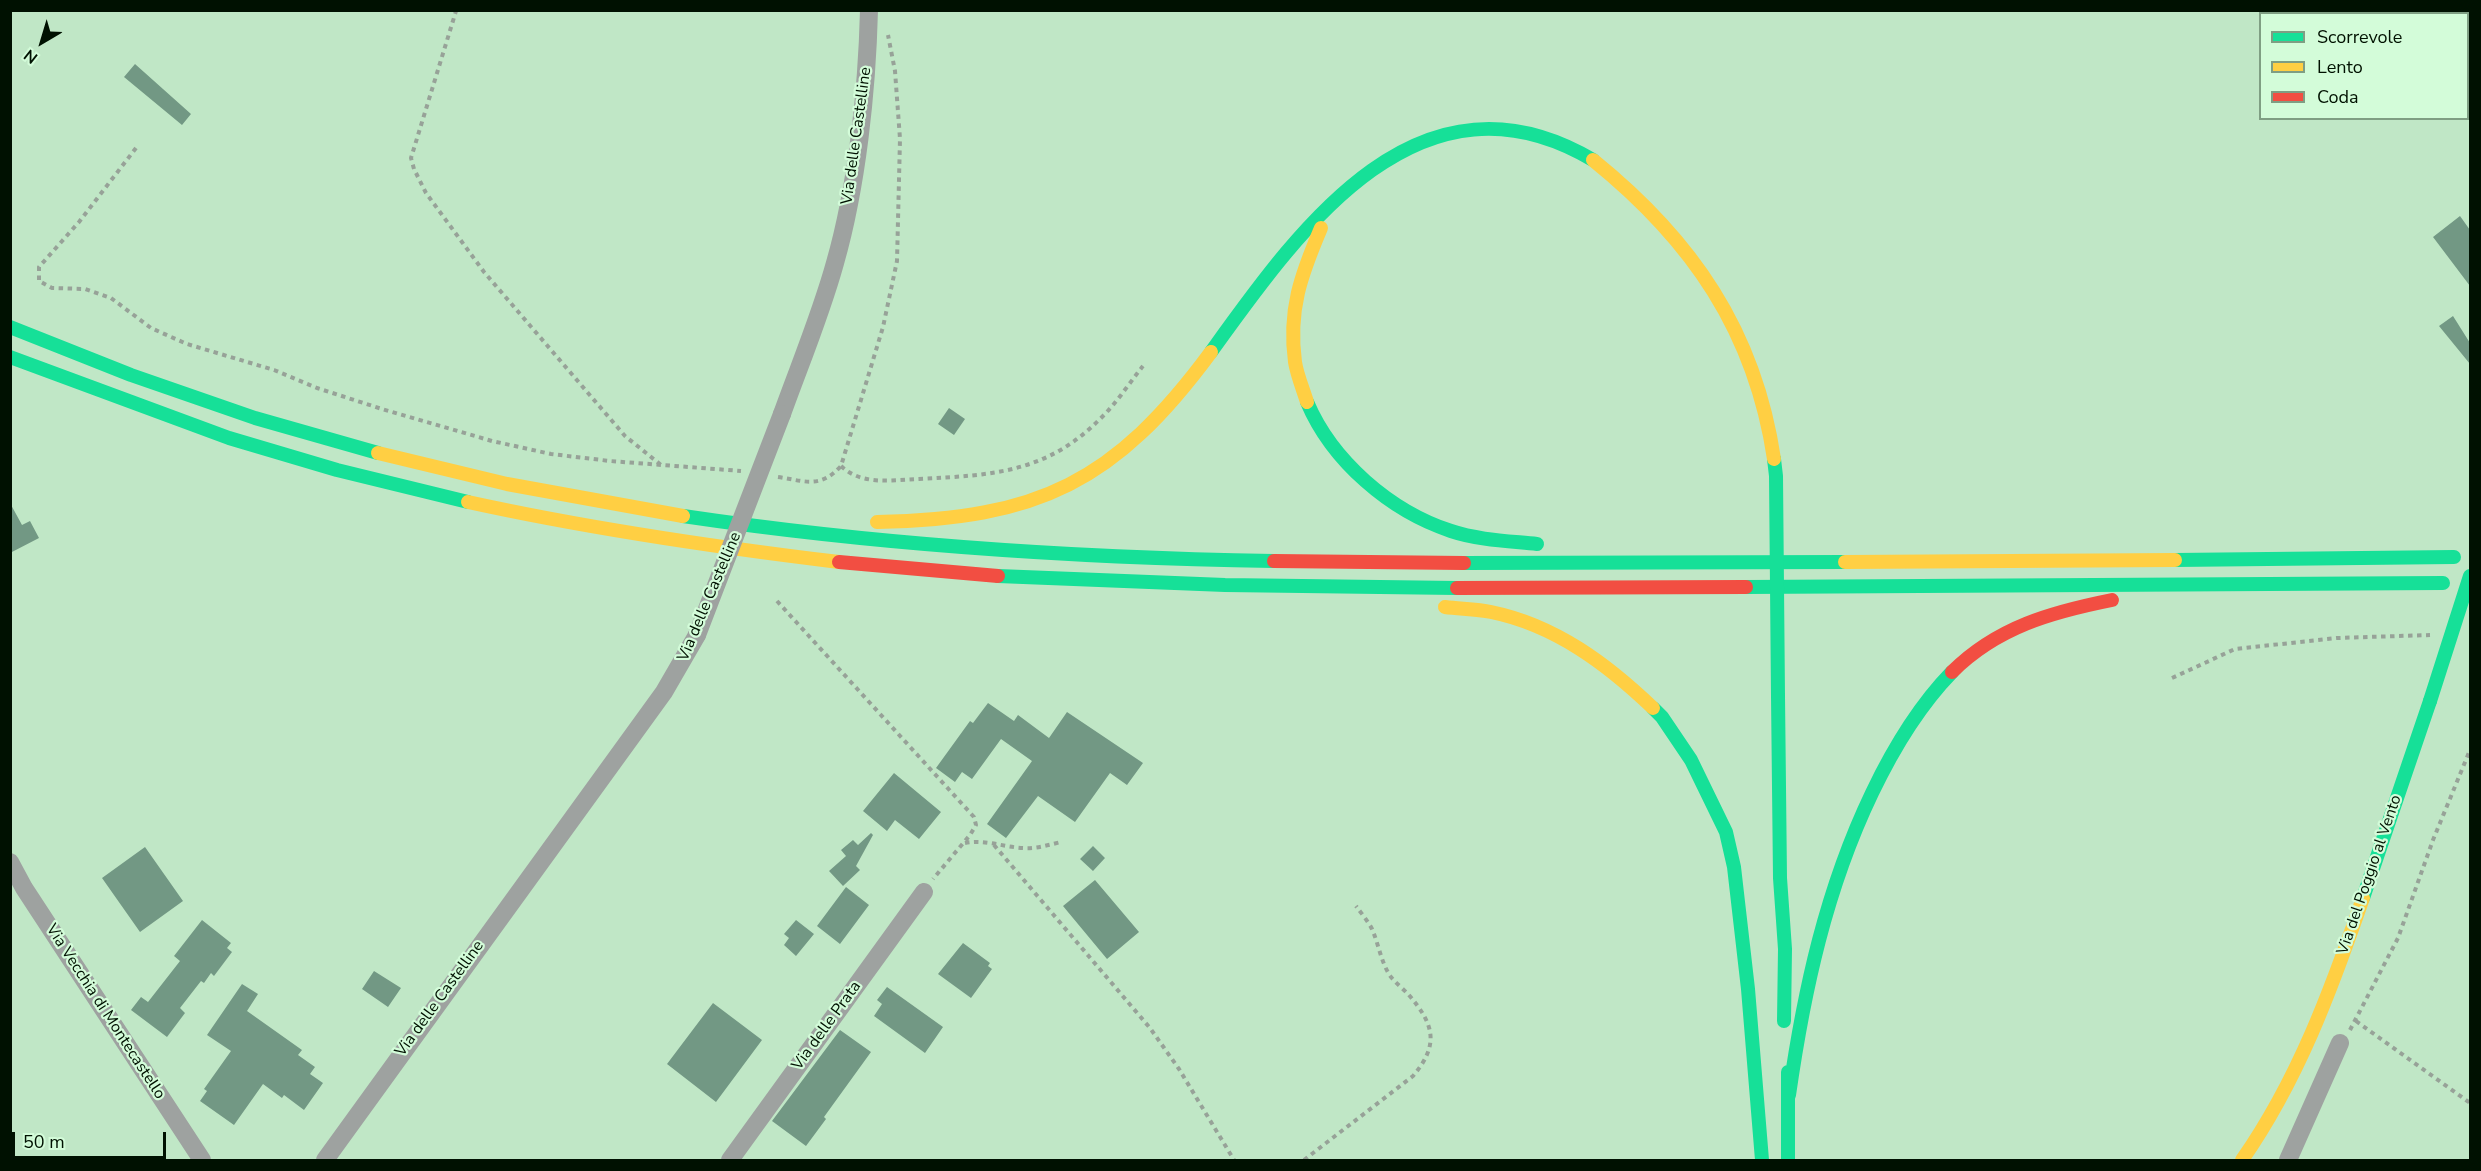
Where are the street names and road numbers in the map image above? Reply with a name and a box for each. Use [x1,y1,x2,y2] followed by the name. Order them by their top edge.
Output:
[838,66,876,206] street label: Via delle Castelline
[674,529,746,665] street label: Via delle Castelline
[2334,793,2406,957] street label: Via del Poggio al Vento
[41,921,169,1103] street label: Via Vecchia di Montecastello
[391,937,489,1061] street label: Via delle Castelline
[788,978,866,1074] street label: Via delle Prata

